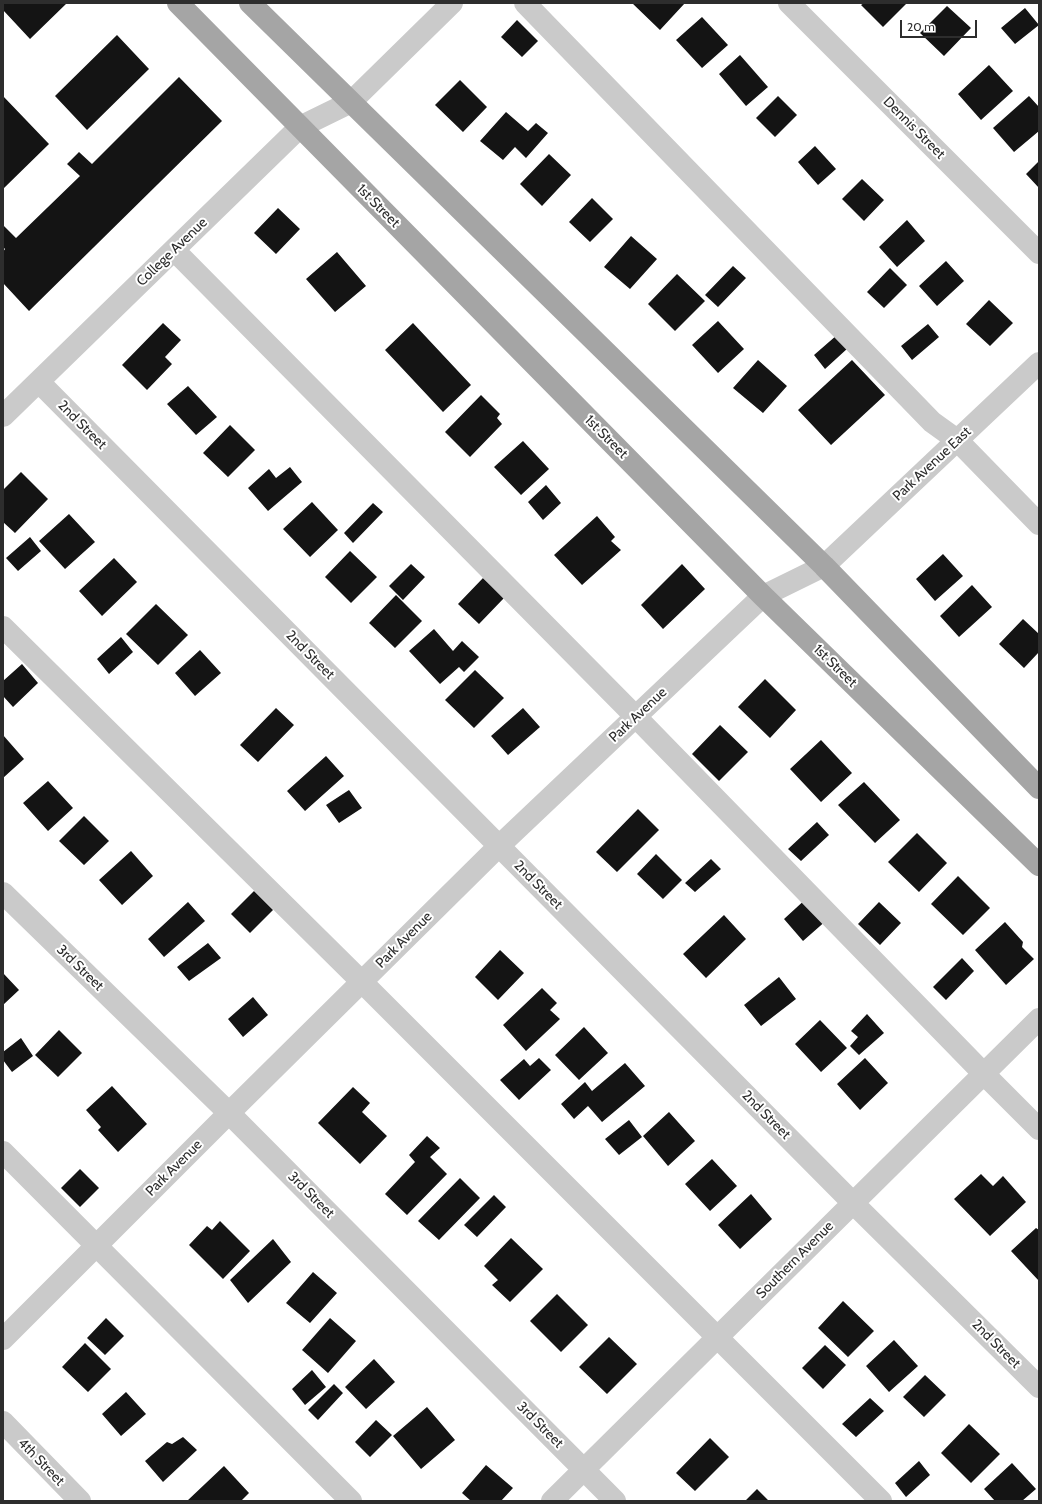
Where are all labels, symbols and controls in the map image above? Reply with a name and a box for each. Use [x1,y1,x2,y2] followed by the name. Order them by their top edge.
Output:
[902,12,979,38] scale bar
[907,19,935,34] text: 20 m
[879,93,949,163] street label: Dennis Street
[353,181,403,231] street label: 1st Street
[133,214,211,290] street label: College Avenue
[54,397,110,453] street label: 2nd Street
[581,412,631,462] street label: 1st Street
[889,423,975,505] street label: Park Avenue East
[282,627,338,683] street label: 2nd Street
[810,641,860,691] street label: 1st Street
[606,684,670,746] street label: Park Avenue
[510,857,566,913] street label: 2nd Street
[372,908,436,972] street label: Park Avenue
[53,942,107,994] street label: 3rd Street
[738,1087,794,1143] street label: 2nd Street
[142,1136,206,1200] street label: Park Avenue
[284,1168,338,1222] street label: 3rd Street
[753,1218,837,1302] street label: Southern Avenue
[968,1316,1024,1372] street label: 2nd Street
[513,1398,567,1452] street label: 3rd Street
[14,1435,68,1489] street label: 4th Street

